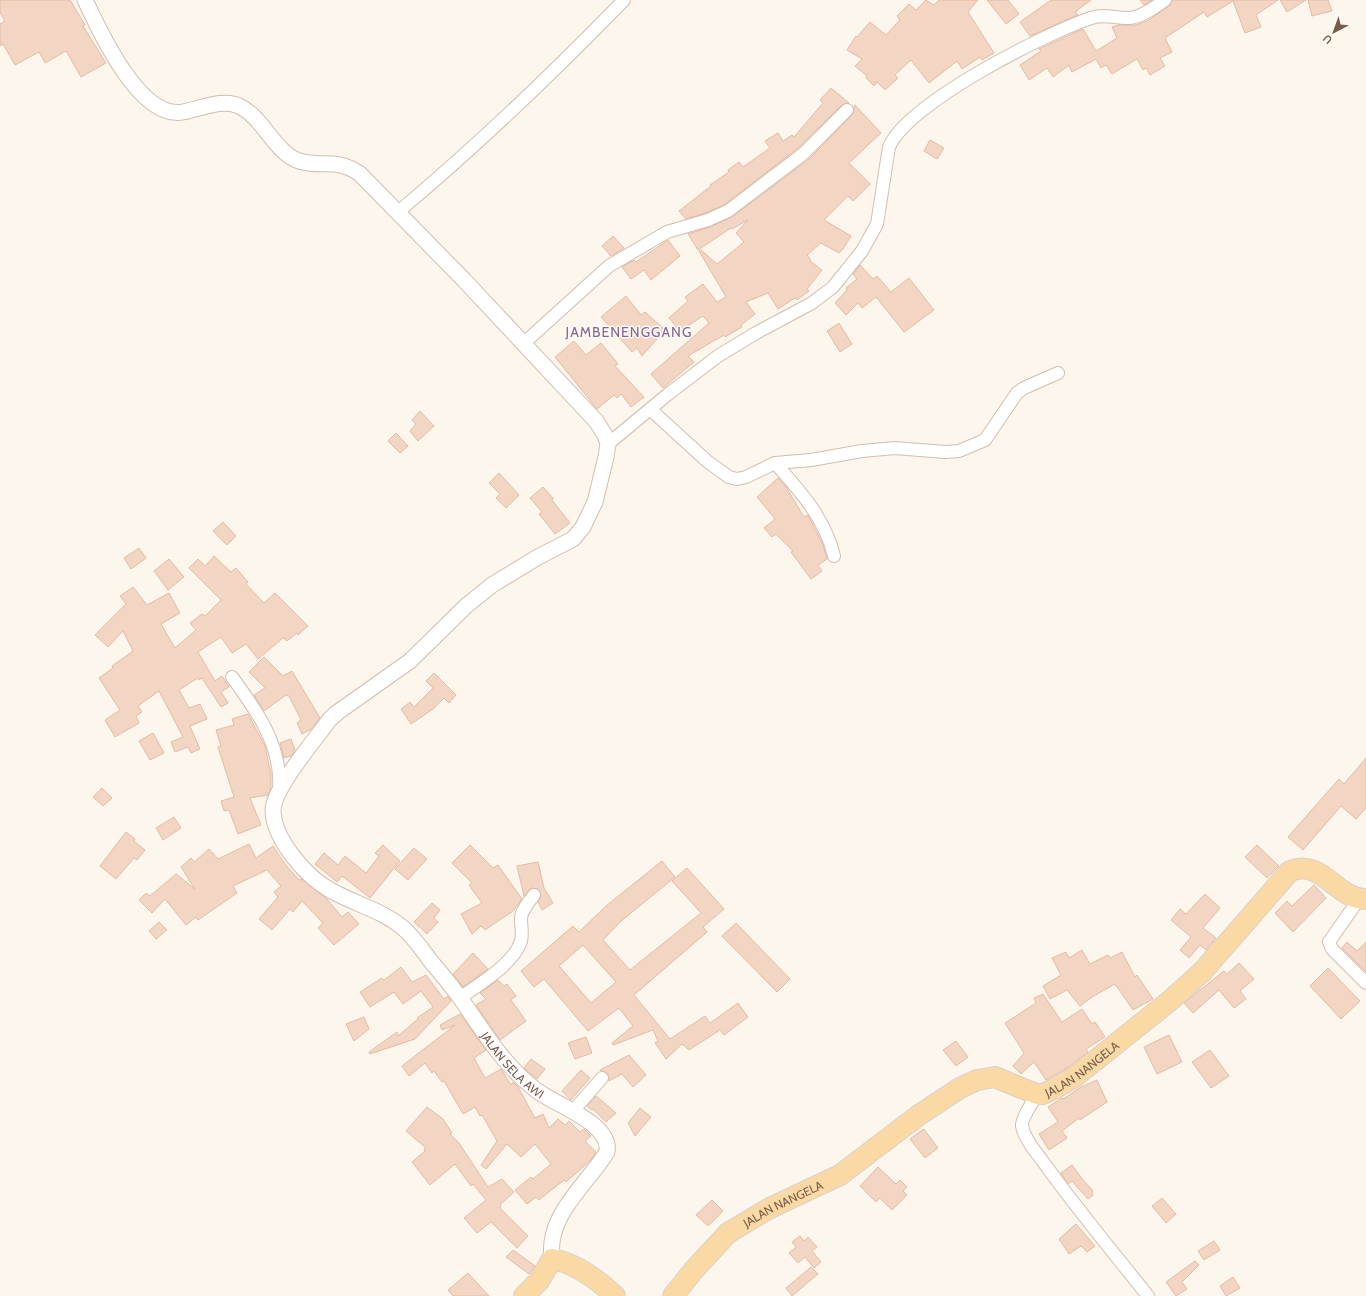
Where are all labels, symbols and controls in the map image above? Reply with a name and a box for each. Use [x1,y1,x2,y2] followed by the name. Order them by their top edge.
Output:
[1314,12,1354,52] north arrow
[1320,32,1335,47] text: U
[565,323,692,341] district label: JAMBENENGGANG
[478,1028,547,1101] street label: JALAN SELA AWI
[1041,1037,1122,1100] street label: JALAN NANGELA
[739,1177,825,1230] street label: JALAN NANGELA

